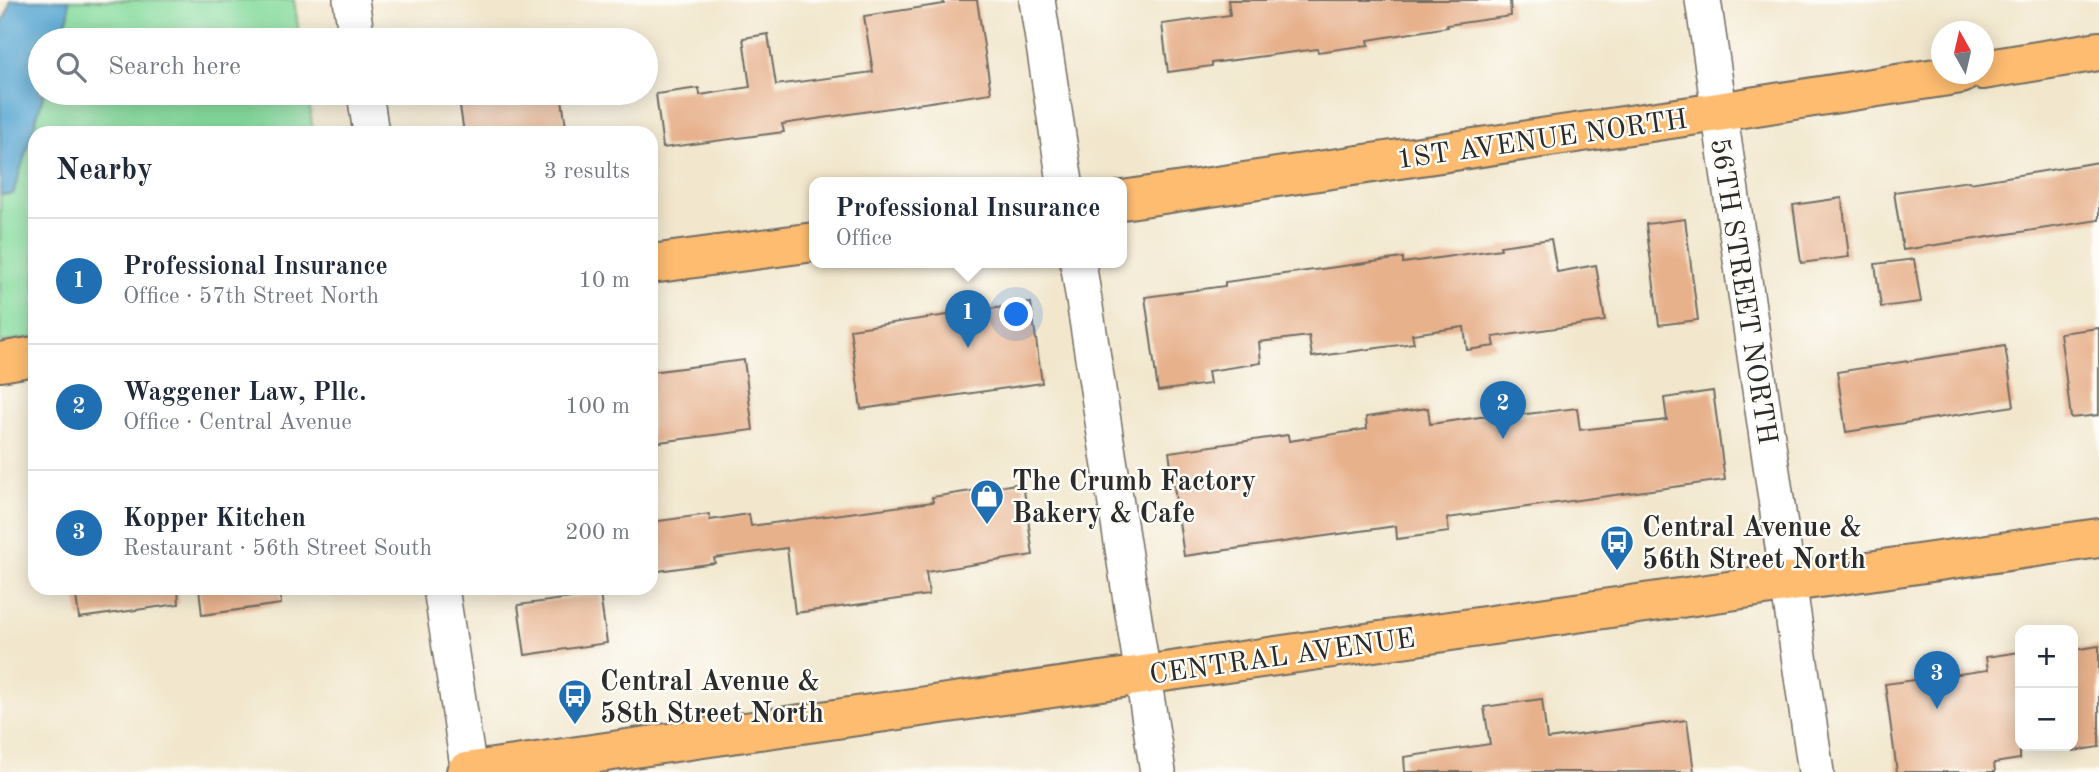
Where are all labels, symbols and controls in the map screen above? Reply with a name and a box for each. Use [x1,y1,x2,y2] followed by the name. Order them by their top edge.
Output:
[1931,21,1994,84] north arrow
[28,28,658,105] search box
[52,48,90,86] icon: search
[108,54,241,80] text: Search here
[1395,107,1689,175] street label: 1ST AVENUE NORTH
[1704,136,1780,447] street label: 56TH STREET NORTH
[56,156,153,186] text: Nearby
[544,160,630,183] text: 3 results
[809,177,1127,268] popup
[836,196,1100,222] text: Professional Insurance
[836,227,892,250] text: Office
[123,254,388,280] text: Professional Insurance
[72,269,86,292] text: 1
[579,269,630,292] text: 10 m
[123,285,379,308] text: Office · 57th Street North
[945,290,991,348] pin: 1
[999,297,1033,331] your location
[123,380,367,406] text: Waggener Law, Pllc.
[1480,381,1526,439] pin: 2
[72,395,86,418] text: 2
[565,395,630,418] text: 100 m
[123,411,352,434] text: Office · Central Avenue
[1012,469,1256,529] place label: The Crumb Factory Bakery & Cafe
[968,477,1006,526] shop icon: The Crumb Factory Bakery & Cafe
[123,506,306,532] text: Kopper Kitchen
[1642,515,1866,575] place label: Central Avenue & 56th Street North
[72,521,86,544] text: 3
[565,521,630,544] text: 200 m
[1598,523,1636,572] bus stop icon: Central Avenue & 56th Street North
[123,537,432,560] text: Restaurant · 56th Street South
[1148,625,1417,690] street label: CENTRAL AVENUE
[2015,625,2078,751] map controls
[2015,625,2078,688] button: +
[1914,651,1960,709] pin: 3
[600,669,824,729] place label: Central Avenue & 58th Street North
[556,677,594,726] bus stop icon: Central Avenue & 58th Street North
[2015,688,2078,751] button: −

